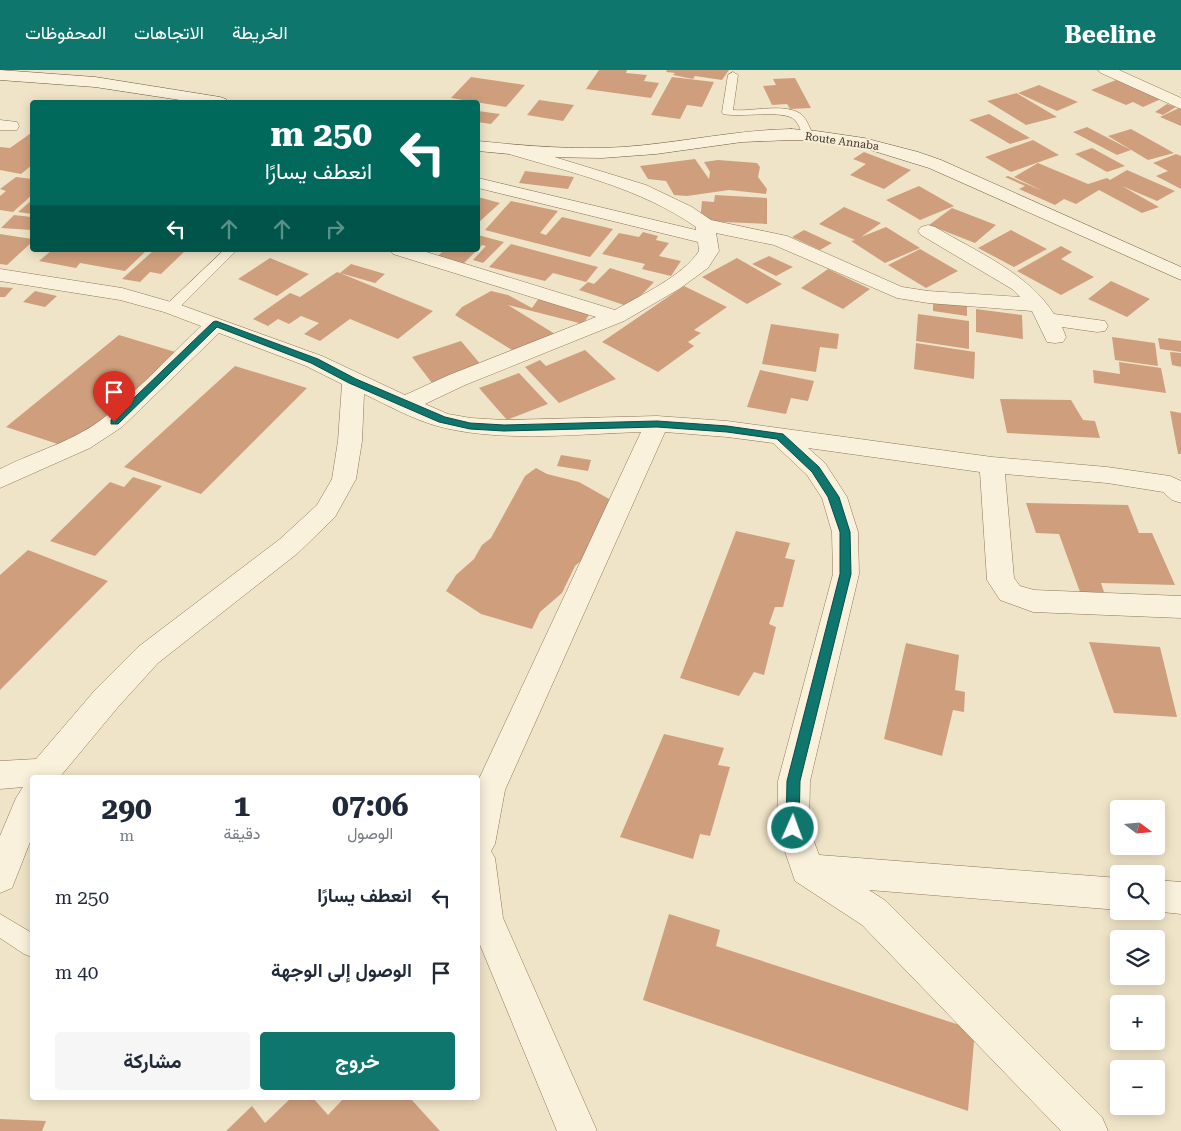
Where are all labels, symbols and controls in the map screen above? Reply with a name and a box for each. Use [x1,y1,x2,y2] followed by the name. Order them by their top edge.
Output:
[1064,21,1156,49] text: Beeline
[25,22,106,43] text: المحفوظات
[134,22,204,43] text: الاتجاهات
[232,22,288,43] text: الخريطة
[271,114,372,155] text: 250 m
[390,120,455,185] icon: left
[804,130,880,153] street label: Route Annaba
[265,159,372,184] text: انعطف يسارًا
[162,215,190,243] icon: left
[215,215,243,243] icon: ahead
[268,215,296,243] icon: ahead
[321,215,349,243] icon: right
[93,371,135,422] pin
[100,378,128,406] icon: arrive
[234,788,250,823] text: 1
[332,788,409,823] text: 07:06
[102,791,152,826] text: 290
[1110,800,1165,855] north arrow
[1110,800,1165,1115] map controls
[766,801,818,853] position arrow
[223,824,260,843] text: دقيقة
[347,824,393,843] text: الوصول
[119,826,134,845] text: m
[1110,865,1165,920] button: search
[317,884,412,907] text: انعطف يسارًا
[427,884,455,912] icon: left
[55,886,109,909] text: 250 m
[1110,930,1165,985] button: layers
[271,959,412,982] text: الوصول إلى الوجهة
[427,959,455,987] icon: arrive
[55,961,98,984] text: 40 m
[1110,995,1165,1050] button: +
[55,1032,250,1090] button: مشاركة
[260,1032,455,1090] button: خروج
[1110,1060,1165,1115] button: −

